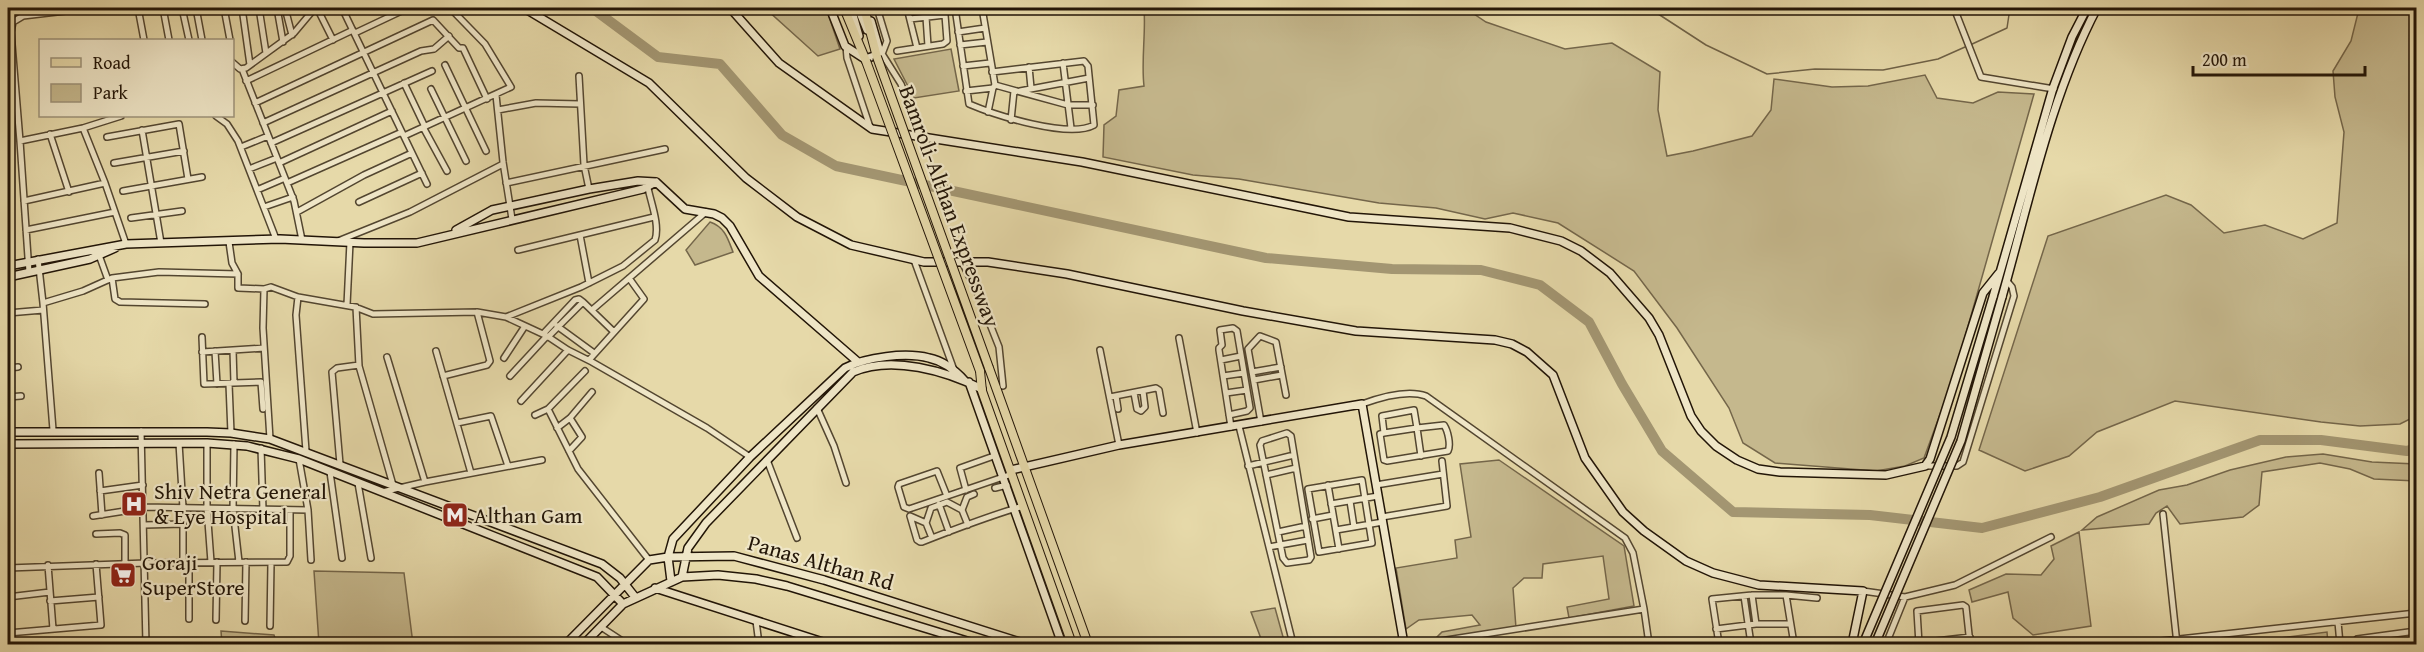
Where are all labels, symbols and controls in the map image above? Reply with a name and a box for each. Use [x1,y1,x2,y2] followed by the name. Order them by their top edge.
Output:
[39,39,234,117] legend
[2193,39,2366,77] scale bar
[2202,46,2247,73] text: 200 m
[93,49,131,76] text: Road
[93,79,129,106] text: Park
[891,81,1009,331] street label: Bamroli-Althan Expressway
[154,475,327,532] place label: Shiv Netra General & Eye Hospital
[119,489,149,519] hospital icon: Shiv Netra General & Eye Hospital
[474,499,583,531] place label: Althan Gam
[440,500,470,530] metro station icon: Althan Gam
[744,526,898,598] street label: Panas Althan Rd
[142,546,245,603] place label: Goraji SuperStore
[108,560,138,590] supermarket icon: Goraji SuperStore

